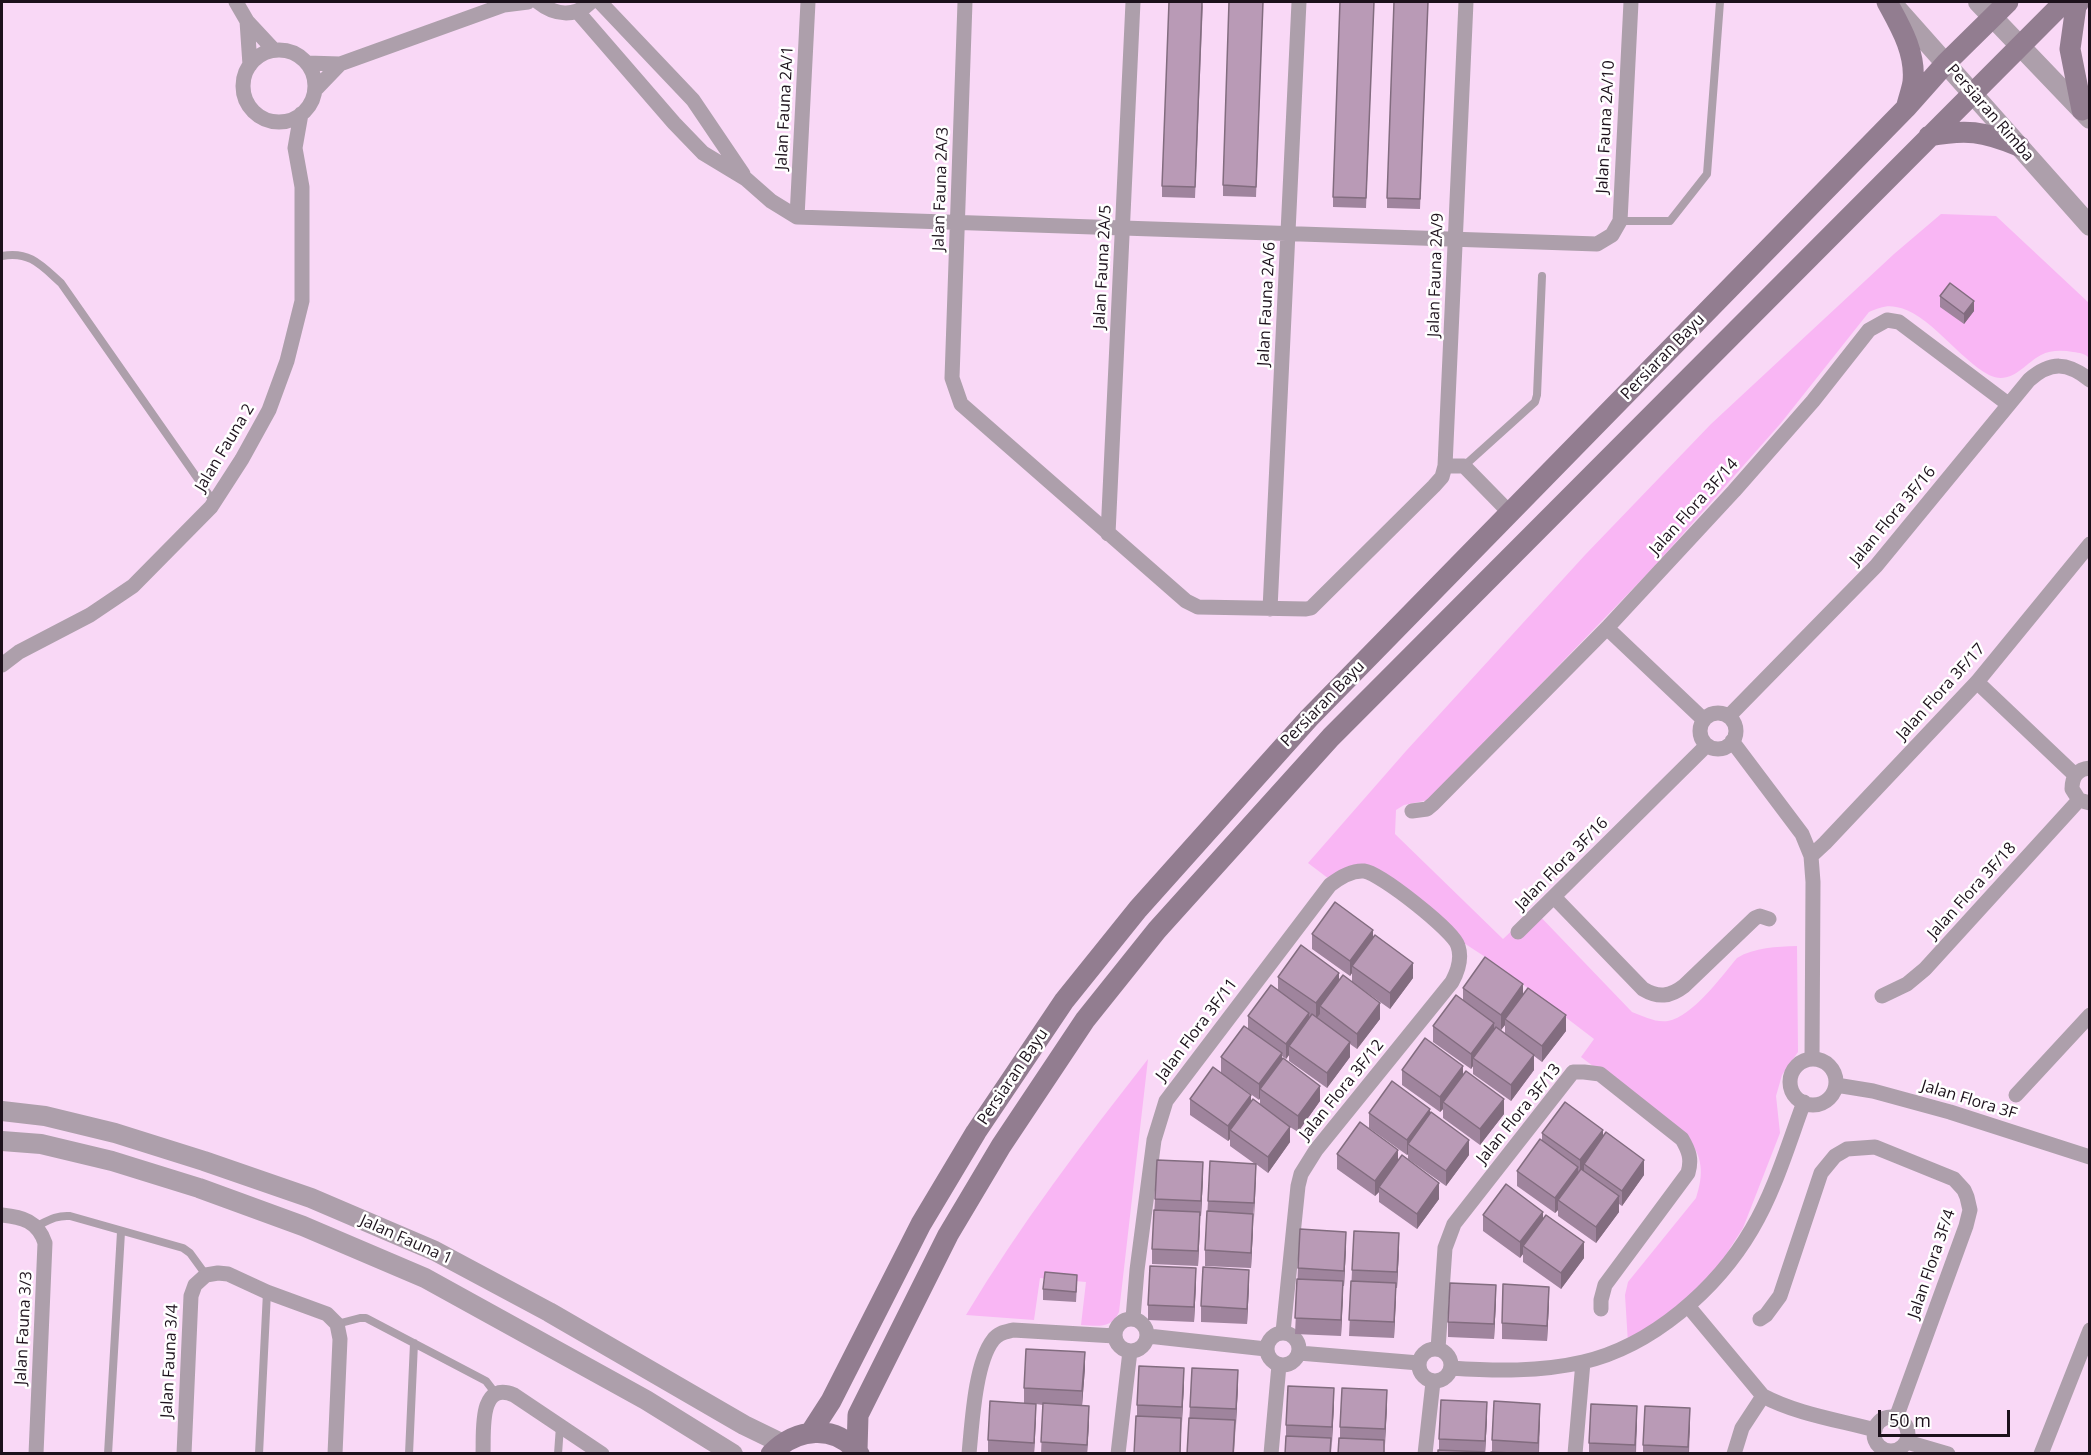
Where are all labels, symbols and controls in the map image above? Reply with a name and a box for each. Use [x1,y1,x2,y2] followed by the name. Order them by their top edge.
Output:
[772,45,798,171] street label: Jalan Fauna 2A/1
[1593,60,1619,194] street label: Jalan Fauna 2A/10
[1943,60,2037,166] street label: Persiaran Rimba
[929,127,953,251] street label: Jalan Fauna 2A/3
[1090,204,1116,330] street label: Jalan Fauna 2A/5
[1424,213,1448,337] street label: Jalan Fauna 2A/9
[1254,241,1280,367] street label: Jalan Fauna 2A/6
[1617,310,1709,404] street label: Persiaran Bayu
[191,401,259,495] street label: Jalan Fauna 2
[1646,455,1742,559] street label: Jalan Flora 3F/14
[1846,463,1940,569] street label: Jalan Flora 3F/16
[1893,640,1989,744] street label: Jalan Flora 3F/17
[1277,657,1369,751] street label: Persiaran Bayu
[1512,814,1612,914] street label: Jalan Flora 3F/16
[1924,839,2020,943] street label: Jalan Flora 3F/18
[1152,975,1242,1085] street label: Jalan Flora 3F/11
[974,1025,1052,1129] street label: Persiaran Bayu
[1296,1036,1388,1144] street label: Jalan Flora 3F/12
[1473,1060,1565,1168] street label: Jalan Flora 3F/13
[1919,1076,2019,1124] street label: Jalan Flora 3F
[1904,1207,1960,1321] street label: Jalan Flora 3F/4
[357,1211,455,1269] street label: Jalan Fauna 1
[11,1271,37,1385] street label: Jalan Fauna 3/3
[157,1304,183,1418] street label: Jalan Fauna 3/4
[1881,1398,2013,1436] scale bar
[1889,1408,1931,1432] text: 50 m

